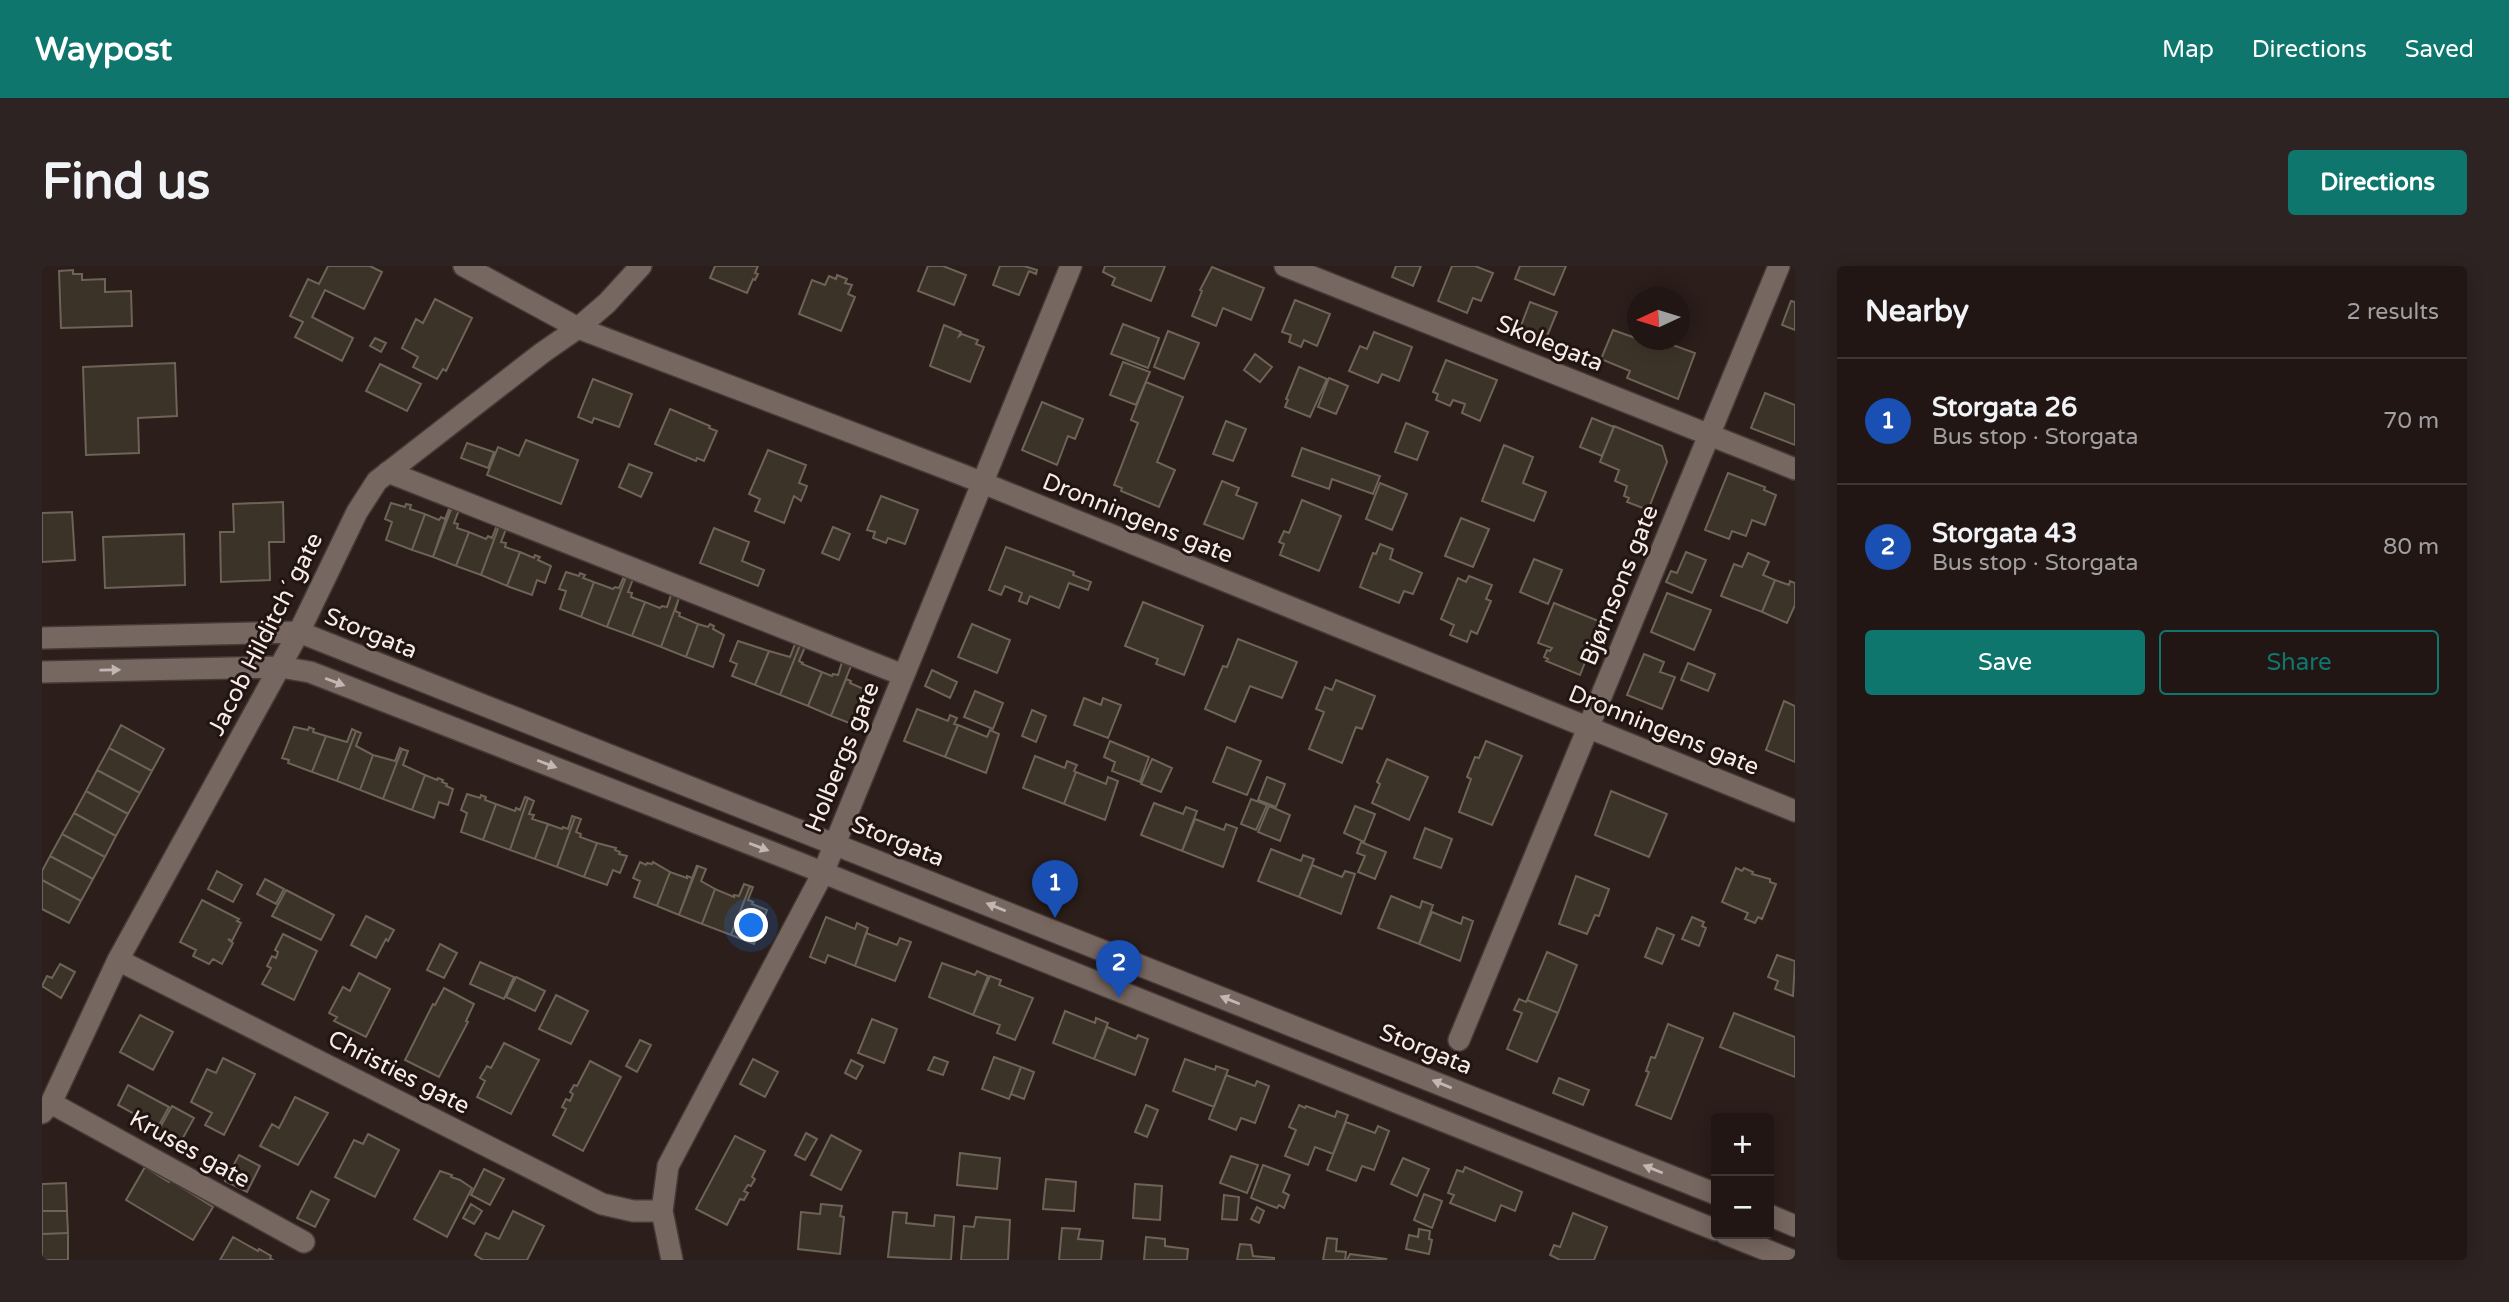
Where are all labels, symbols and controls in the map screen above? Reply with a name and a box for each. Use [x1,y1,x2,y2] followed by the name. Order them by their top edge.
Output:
[35,30,172,69] text: Waypost
[2162,35,2214,64] text: Map
[2252,35,2367,64] text: Directions
[2405,35,2474,64] text: Saved
[2288,150,2467,215] button: Directions
[42,153,210,212] text: Find us
[1627,287,1690,350] north arrow
[1865,293,1969,330] text: Nearby
[2346,298,2439,326] text: 2 results
[1492,309,1607,378] street label: Skolegata
[1932,392,2077,423] text: Storgata 26
[1881,407,1895,435] text: 1
[2383,407,2439,435] text: 70 m
[1932,423,2138,451] text: Bus stop · Storgata
[1038,467,1237,570] street label: Dronningens gate
[1574,501,1665,670] street label: Bjørnsons gate
[1932,518,2077,549] text: Storgata 43
[202,528,329,740] street label: Jacob Hilditch´ gate
[1881,533,1895,561] text: 2
[2383,533,2439,561] text: 80 m
[1932,549,2138,577] text: Bus stop · Storgata
[320,602,422,665] street label: Storgata
[1865,630,2145,695] button: Save
[2159,630,2439,695] button: Share
[99,664,121,676] one-way arrow
[325,676,346,687] one-way arrow
[799,678,886,837] street label: Holbergs gate
[1564,679,1763,782] street label: Dronningens gate
[537,759,558,770] one-way arrow
[847,810,949,873] street label: Storgata
[749,841,770,852] one-way arrow
[1032,860,1078,918] pin: 1
[985,902,1006,913] one-way arrow
[734,908,768,942] your location
[1096,940,1142,998] pin: 2
[1220,994,1241,1005] one-way arrow
[1375,1018,1477,1081] street label: Storgata
[323,1024,475,1121] street label: Christies gate
[1431,1078,1452,1089] one-way arrow
[124,1104,255,1195] street label: Kruses gate
[1711,1113,1774,1239] map controls
[1711,1113,1774,1176] button: +
[1642,1163,1663,1174] one-way arrow
[1711,1176,1774,1239] button: −

